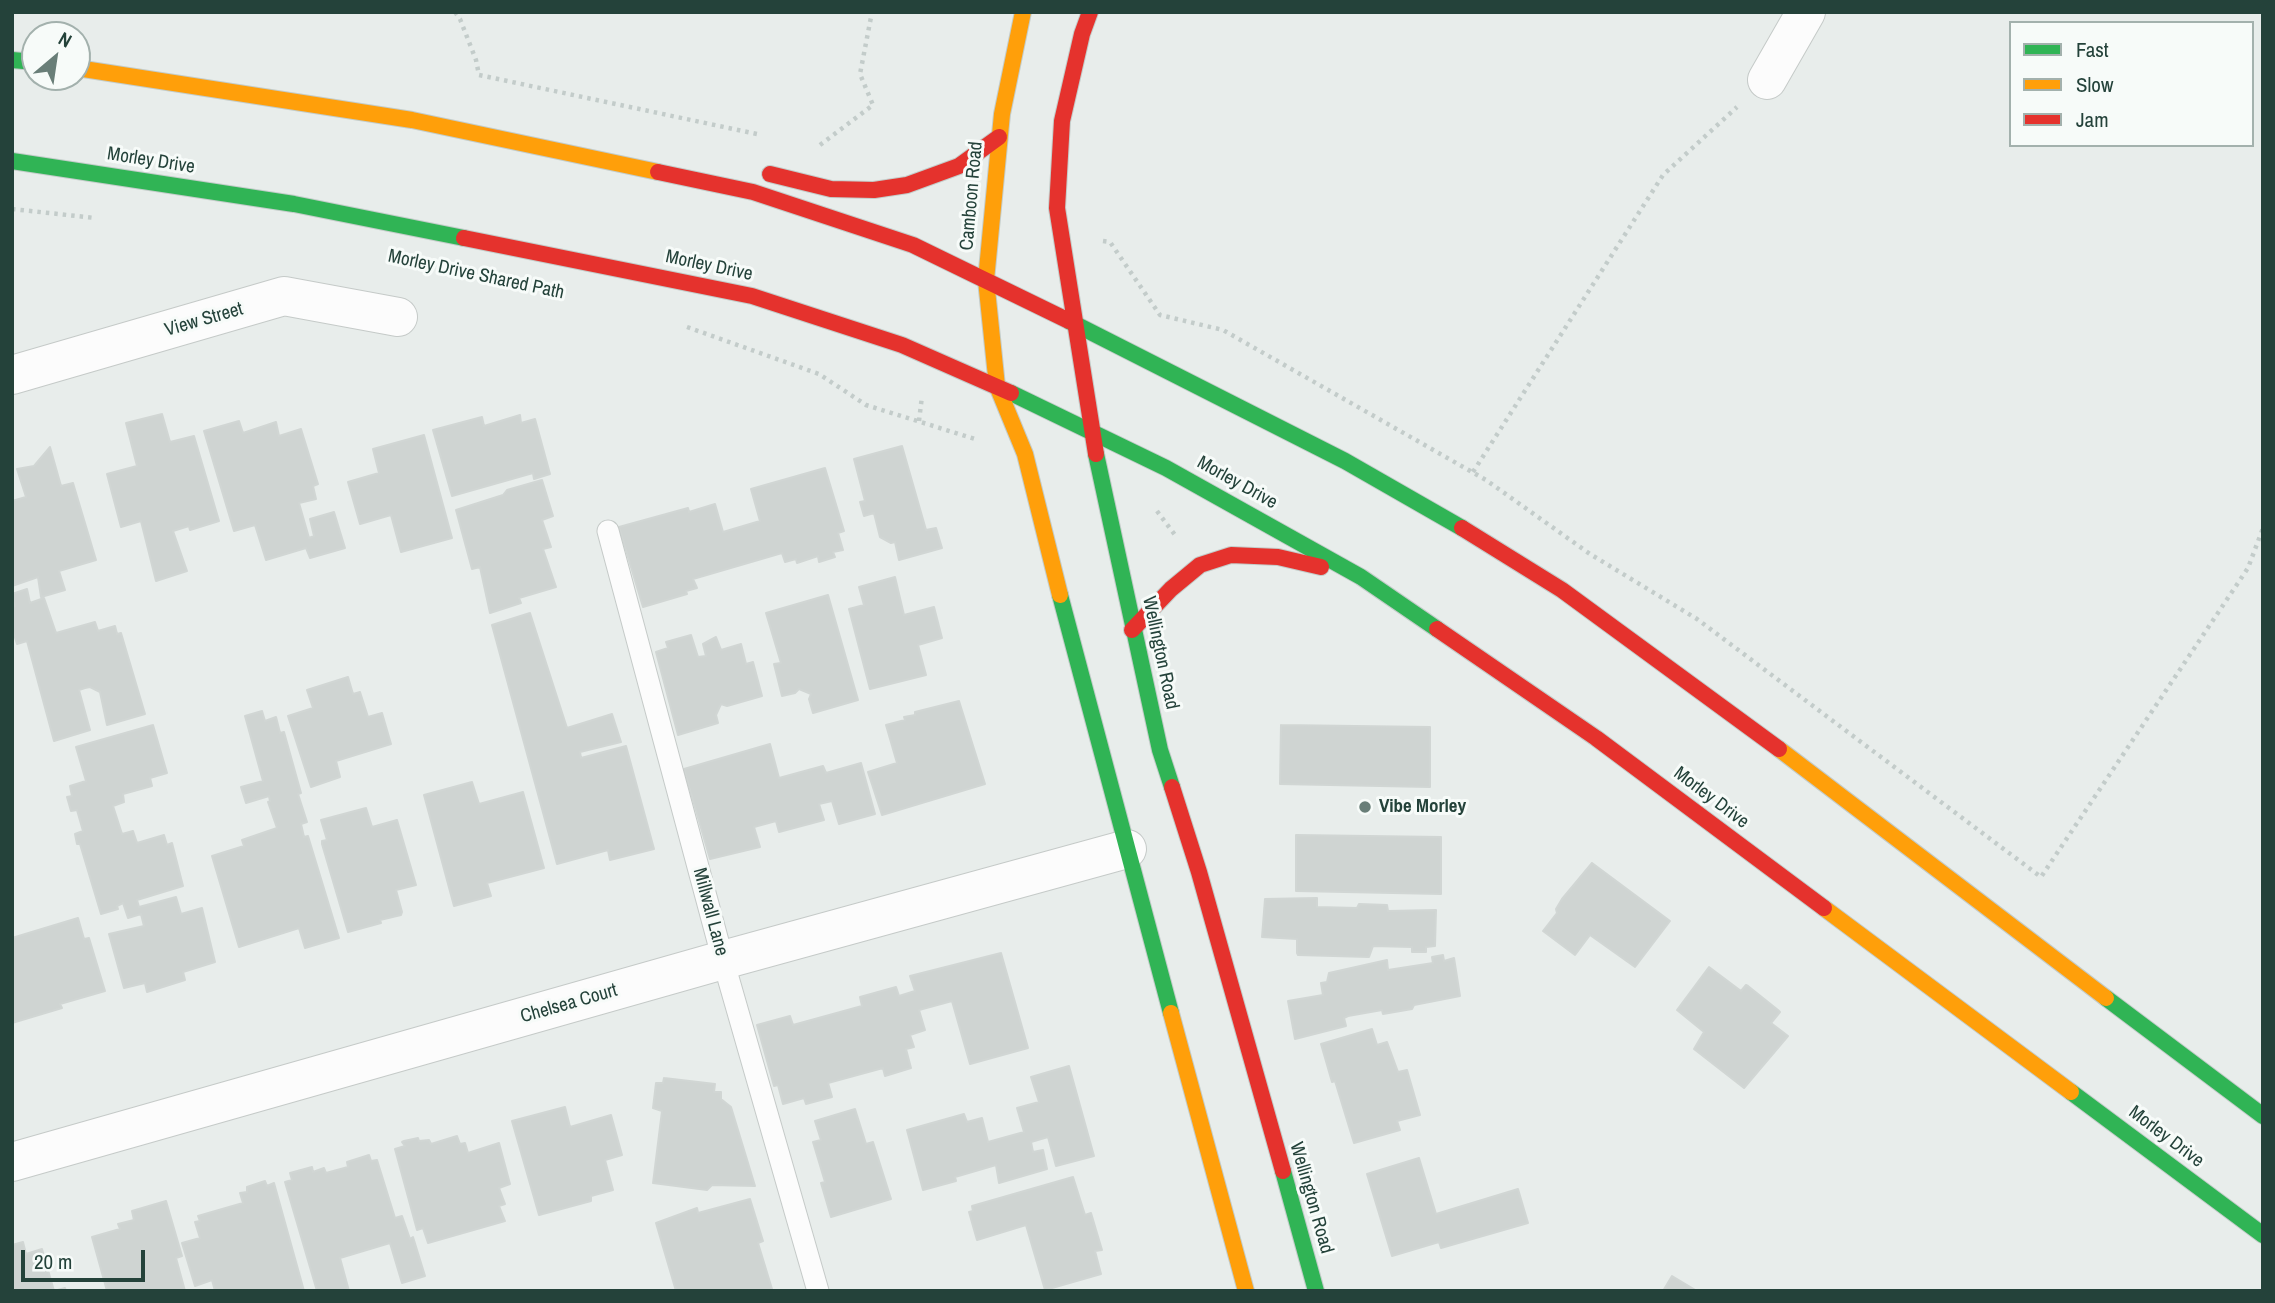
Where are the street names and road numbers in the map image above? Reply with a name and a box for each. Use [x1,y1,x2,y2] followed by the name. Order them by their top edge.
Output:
[956,141,988,251] street label: Camboon Road
[106,143,196,179] street label: Morley Drive
[386,245,566,305] street label: Morley Drive Shared Path
[663,246,755,286] street label: Morley Drive
[162,298,246,342] street label: View Street
[1193,452,1281,514] street label: Morley Drive
[1137,594,1183,712] street label: Wellington Road
[1669,762,1753,834] street label: Morley Drive
[687,866,733,958] street label: Millwall Lane
[518,979,620,1029] street label: Chelsea Court
[2124,1101,2208,1173] street label: Morley Drive
[1284,1140,1338,1256] street label: Wellington Road

